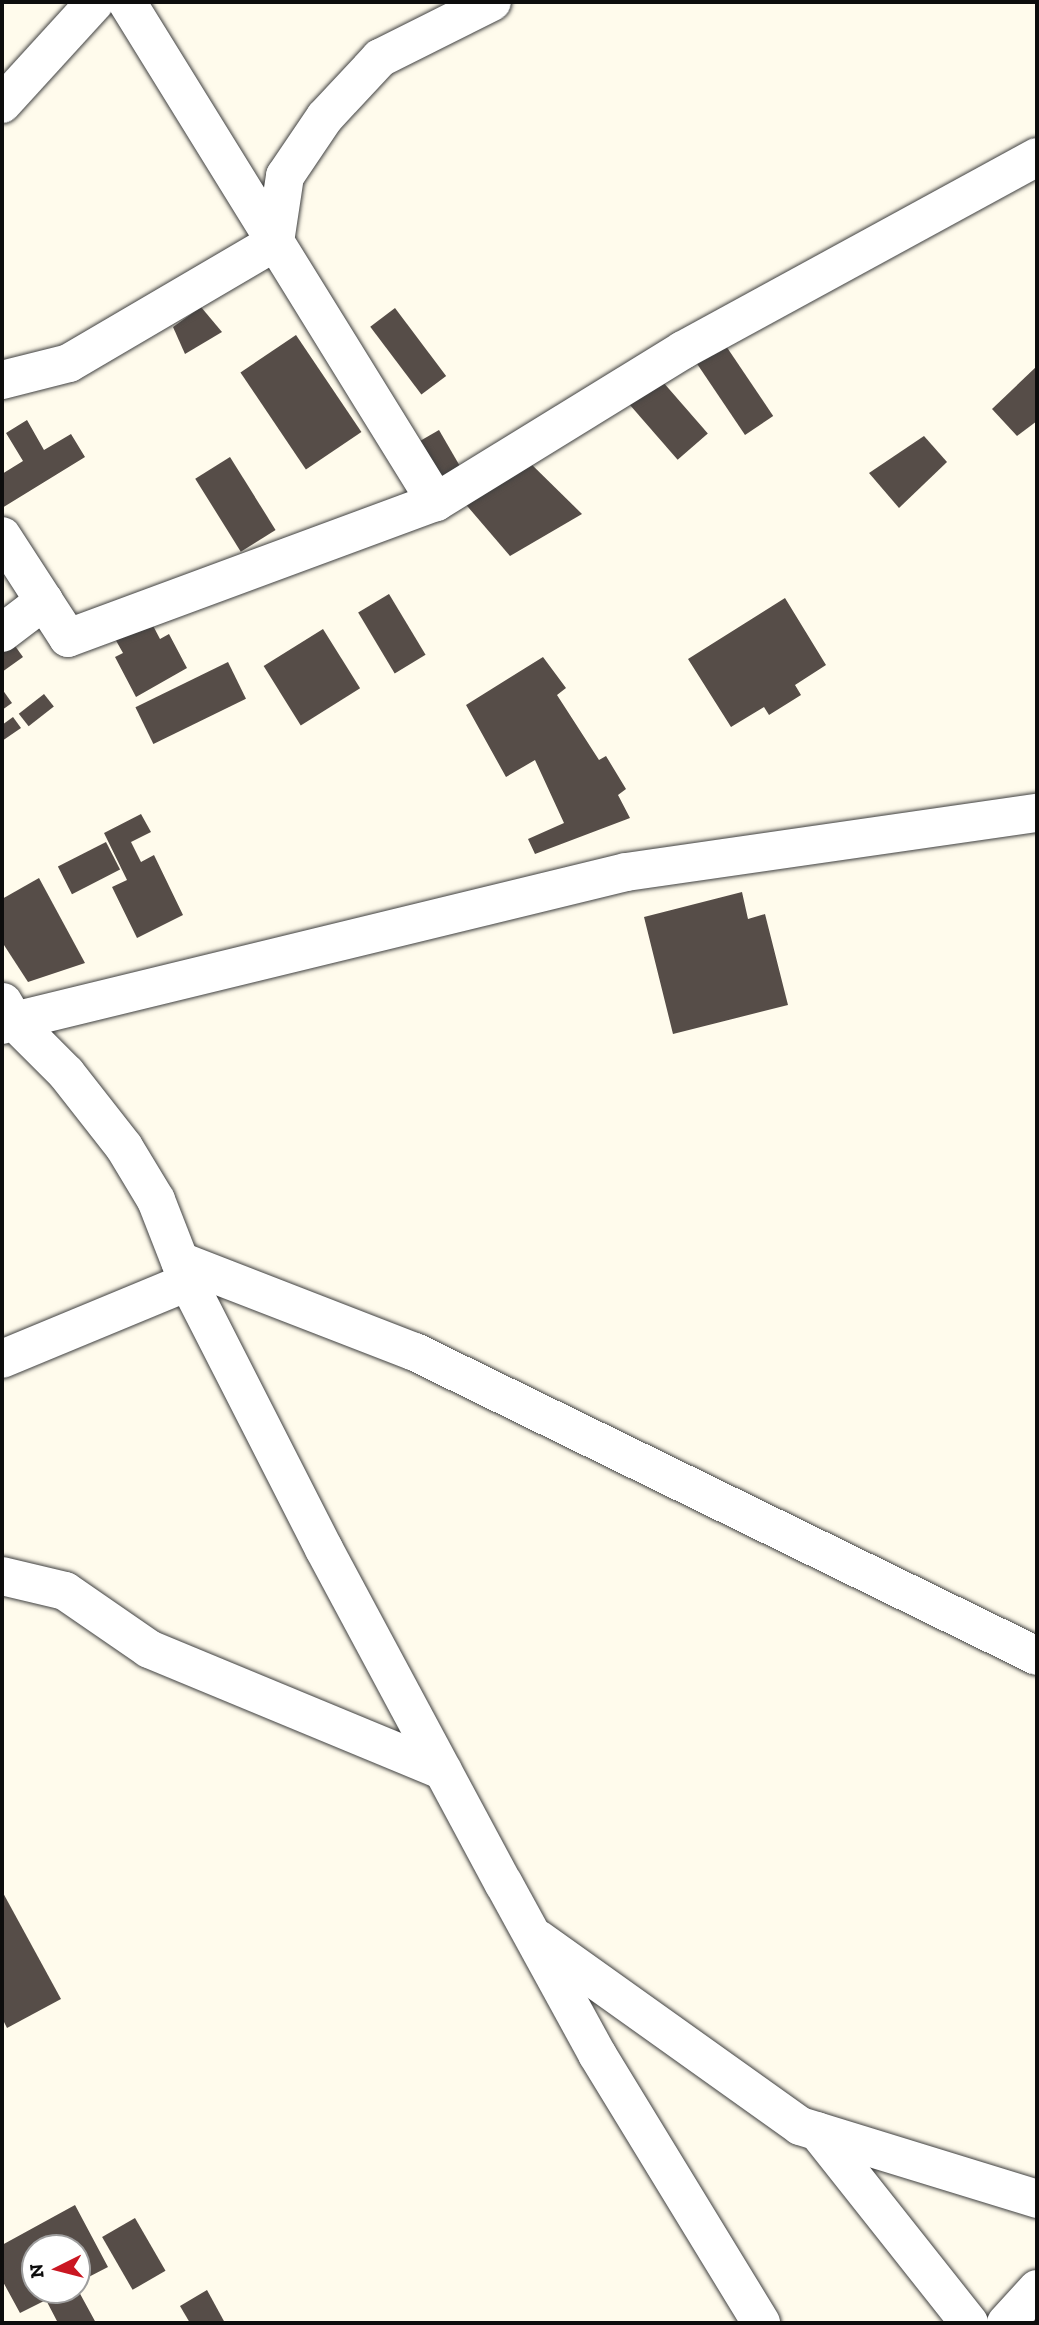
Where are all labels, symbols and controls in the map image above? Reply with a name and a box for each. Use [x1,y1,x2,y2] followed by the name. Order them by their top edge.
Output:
[21,2234,91,2304] north arrow
[24,2263,49,2279] text: N

